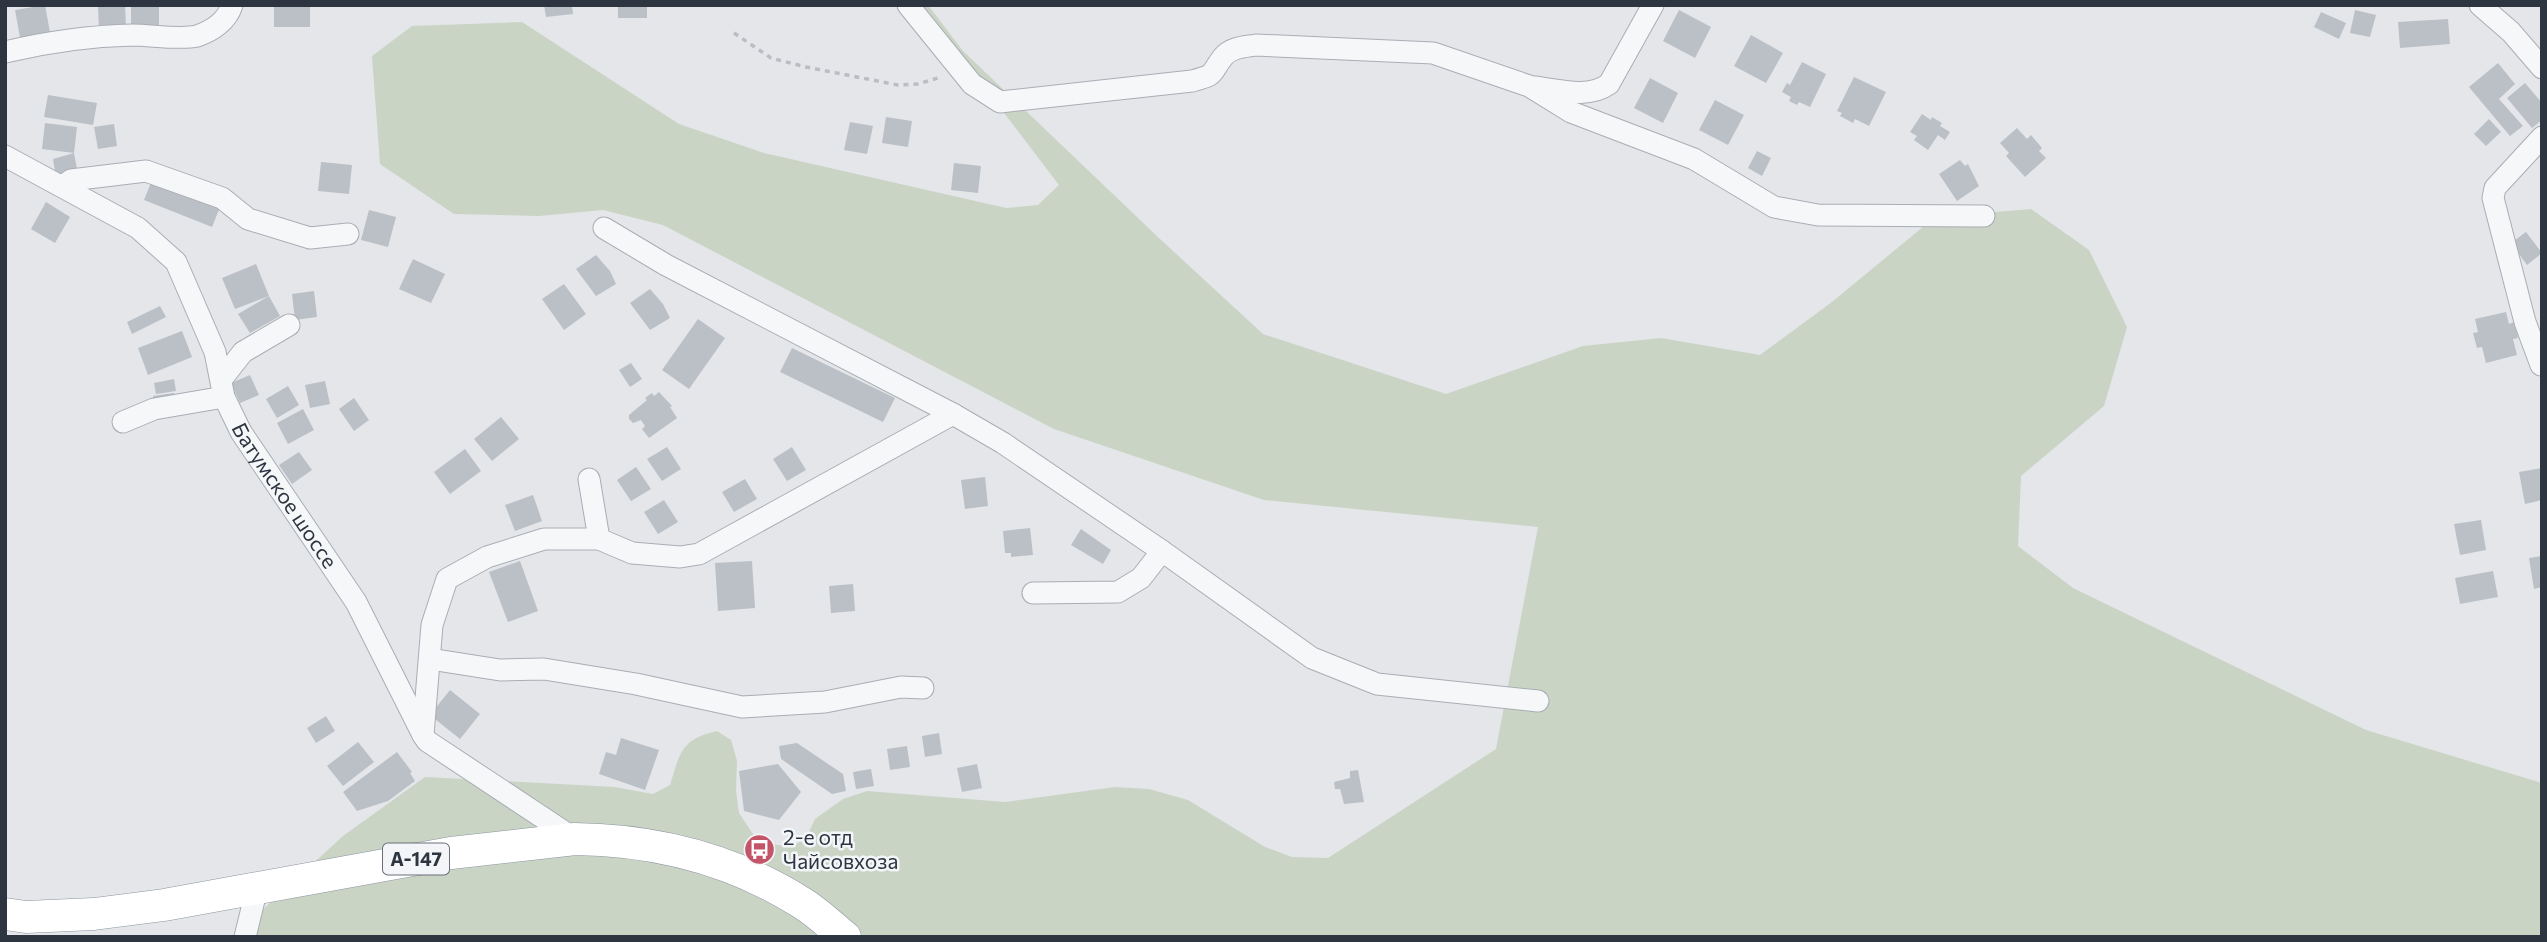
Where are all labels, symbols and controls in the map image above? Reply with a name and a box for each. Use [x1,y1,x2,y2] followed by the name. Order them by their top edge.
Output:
[227,418,343,572] street label: Батумское шоссе
[783,824,898,873] place label: 2-е отд Чайсовхоза
[743,833,777,867] bus stop icon: 2-е отд Чайсовхоза
[383,844,449,874] road number: А-147

